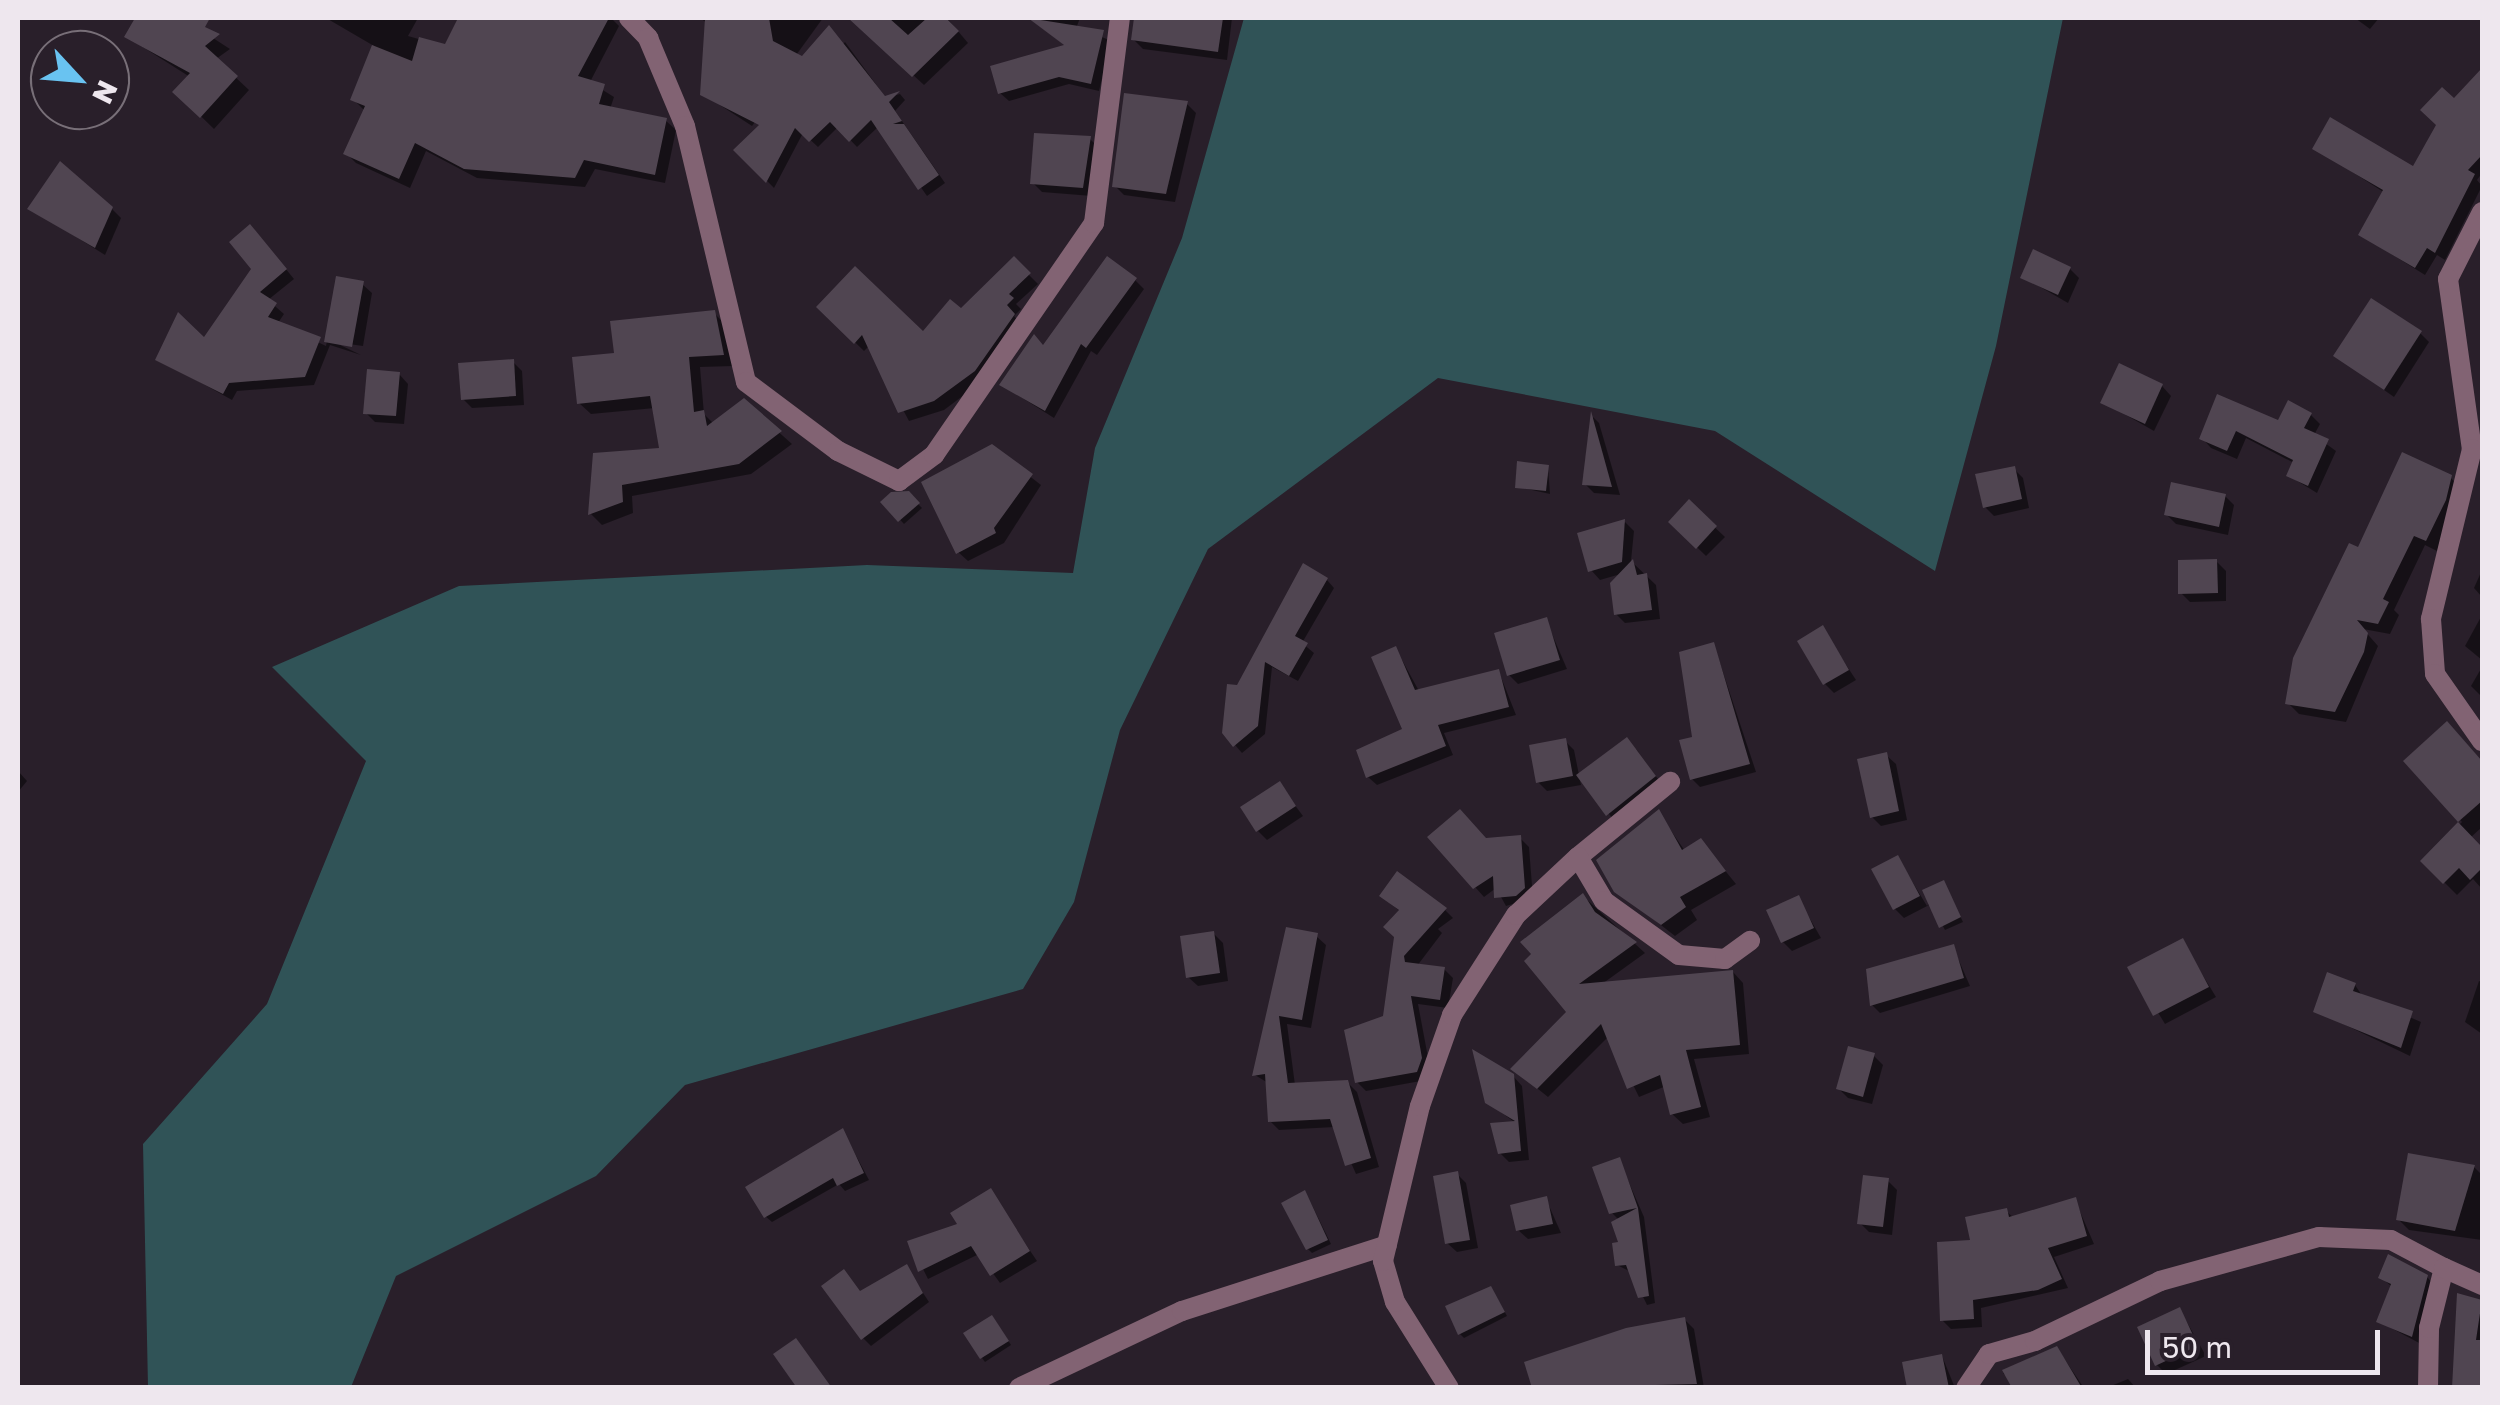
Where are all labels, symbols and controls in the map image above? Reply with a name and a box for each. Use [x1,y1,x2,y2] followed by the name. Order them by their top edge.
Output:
[30,30,130,130] north arrow
[86,76,125,109] text: N
[2150,1310,2385,1372] scale bar
[2162,1329,2232,1365] text: 50 m

